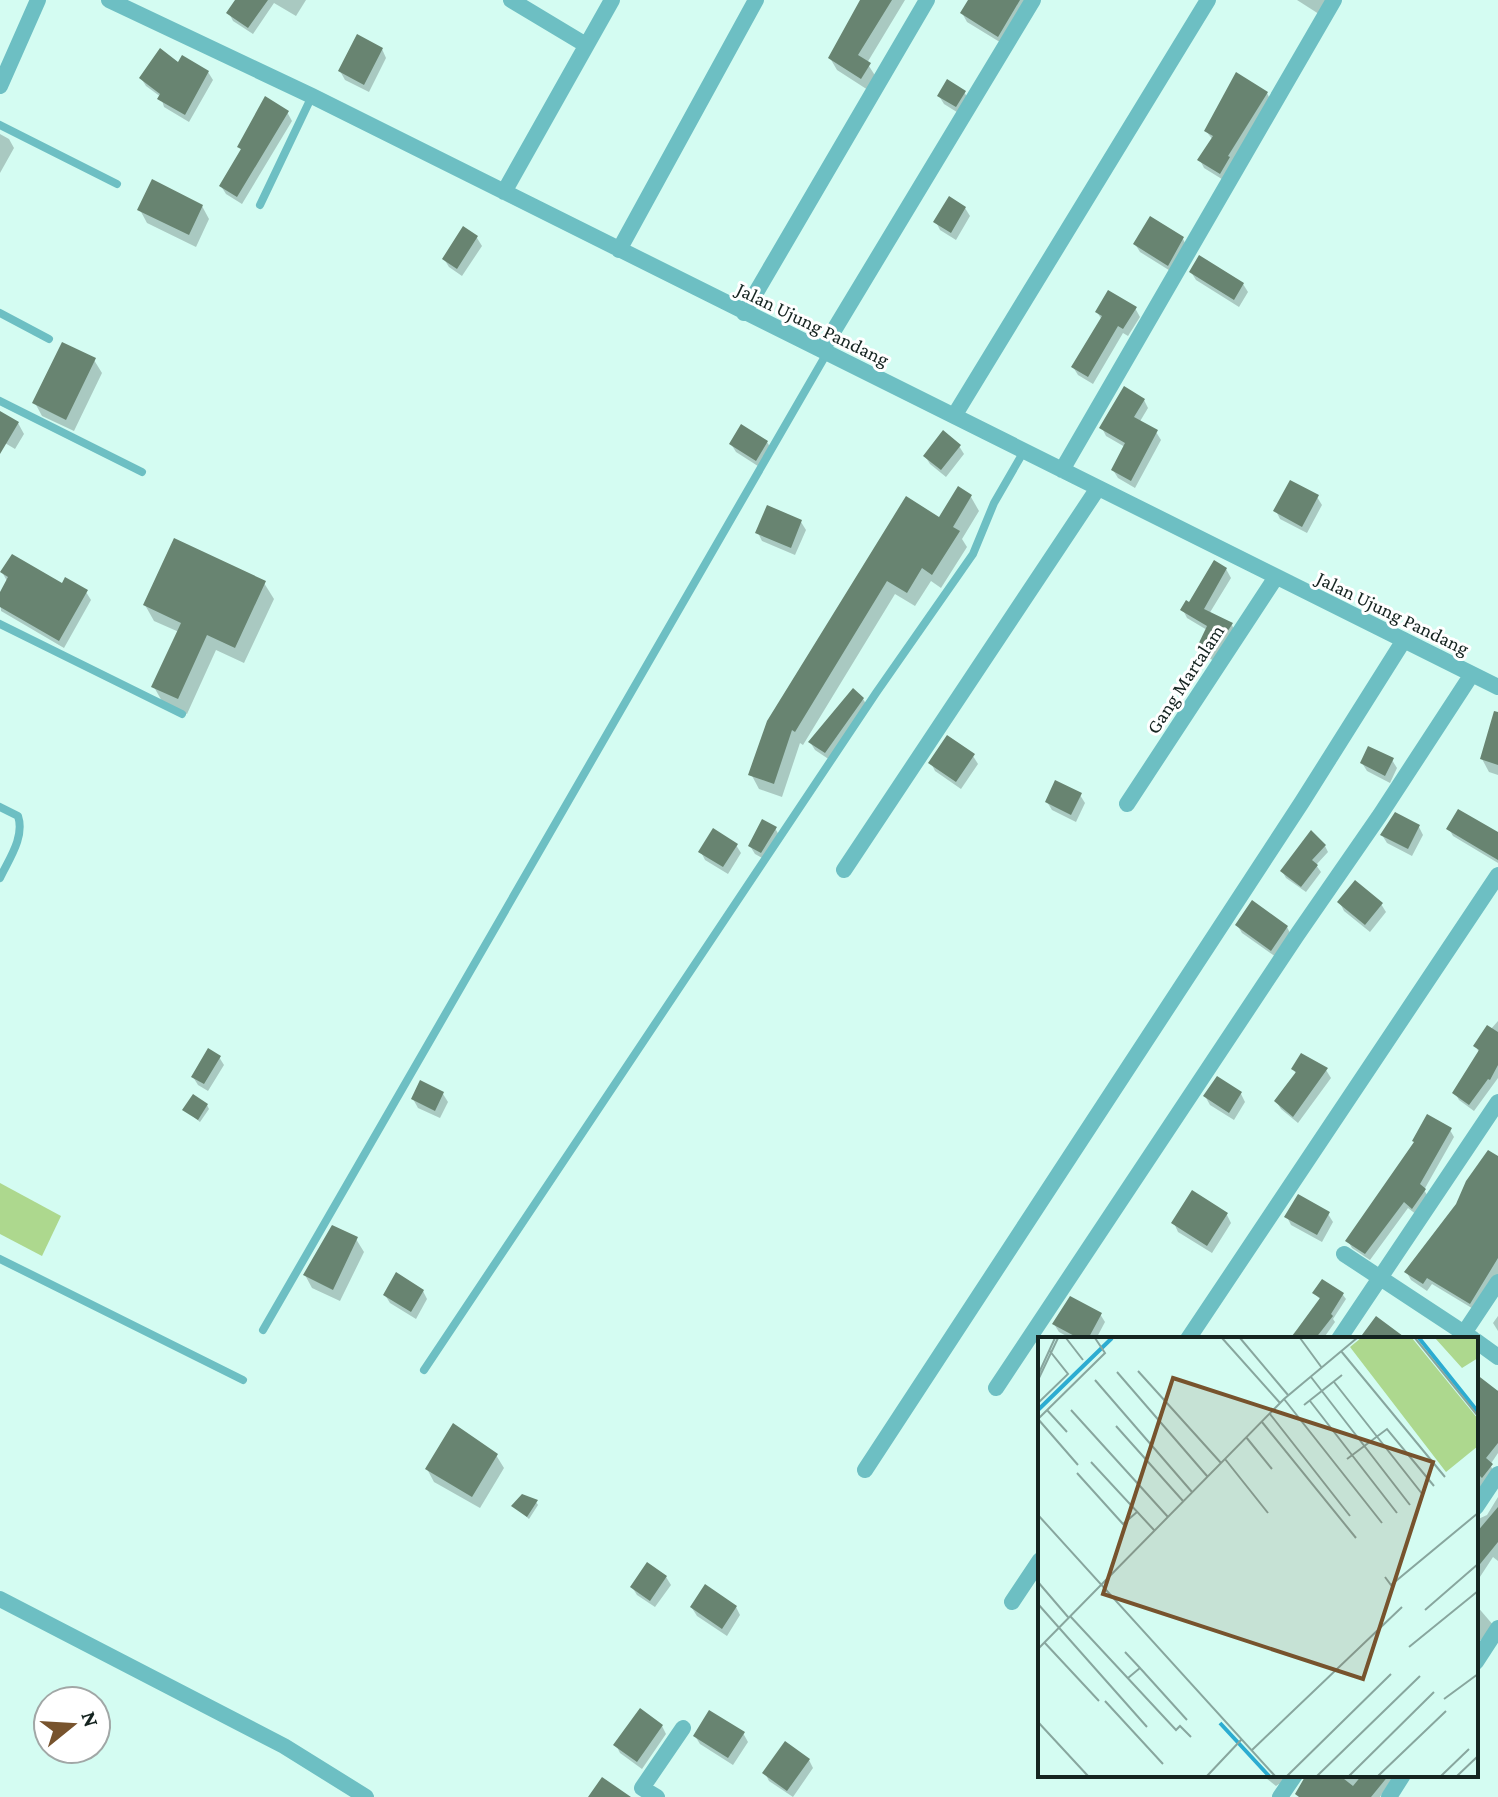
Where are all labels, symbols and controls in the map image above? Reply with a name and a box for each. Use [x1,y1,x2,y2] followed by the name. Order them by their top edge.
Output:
[731,277,893,371] street label: Jalan Ujung Pandang
[1311,566,1473,660] street label: Jalan Ujung Pandang
[1142,620,1229,738] street label: Gang Martalam
[1038,1337,1478,1777] inset map
[32,1685,112,1765] north arrow
[76,1708,105,1730] text: N

